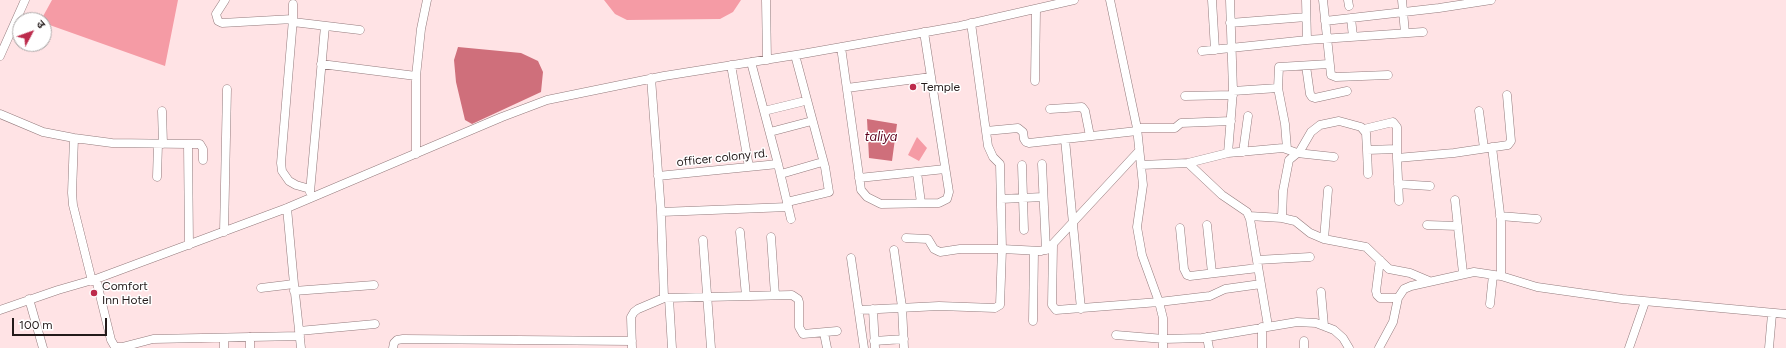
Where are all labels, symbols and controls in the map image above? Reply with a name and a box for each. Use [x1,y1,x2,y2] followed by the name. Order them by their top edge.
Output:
[12,12,52,52] north arrow
[34,18,48,31] text: उ
[921,80,960,94] place label: Temple
[908,82,918,92] marker: Temple
[865,129,897,145] water label: taliya
[676,146,768,170] street label: officer colony rd.
[102,279,151,307] place label: Comfort Inn Hotel
[89,288,99,298] marker: Comfort Inn Hotel
[14,310,109,336] scale bar
[19,318,53,332] text: 100 m

